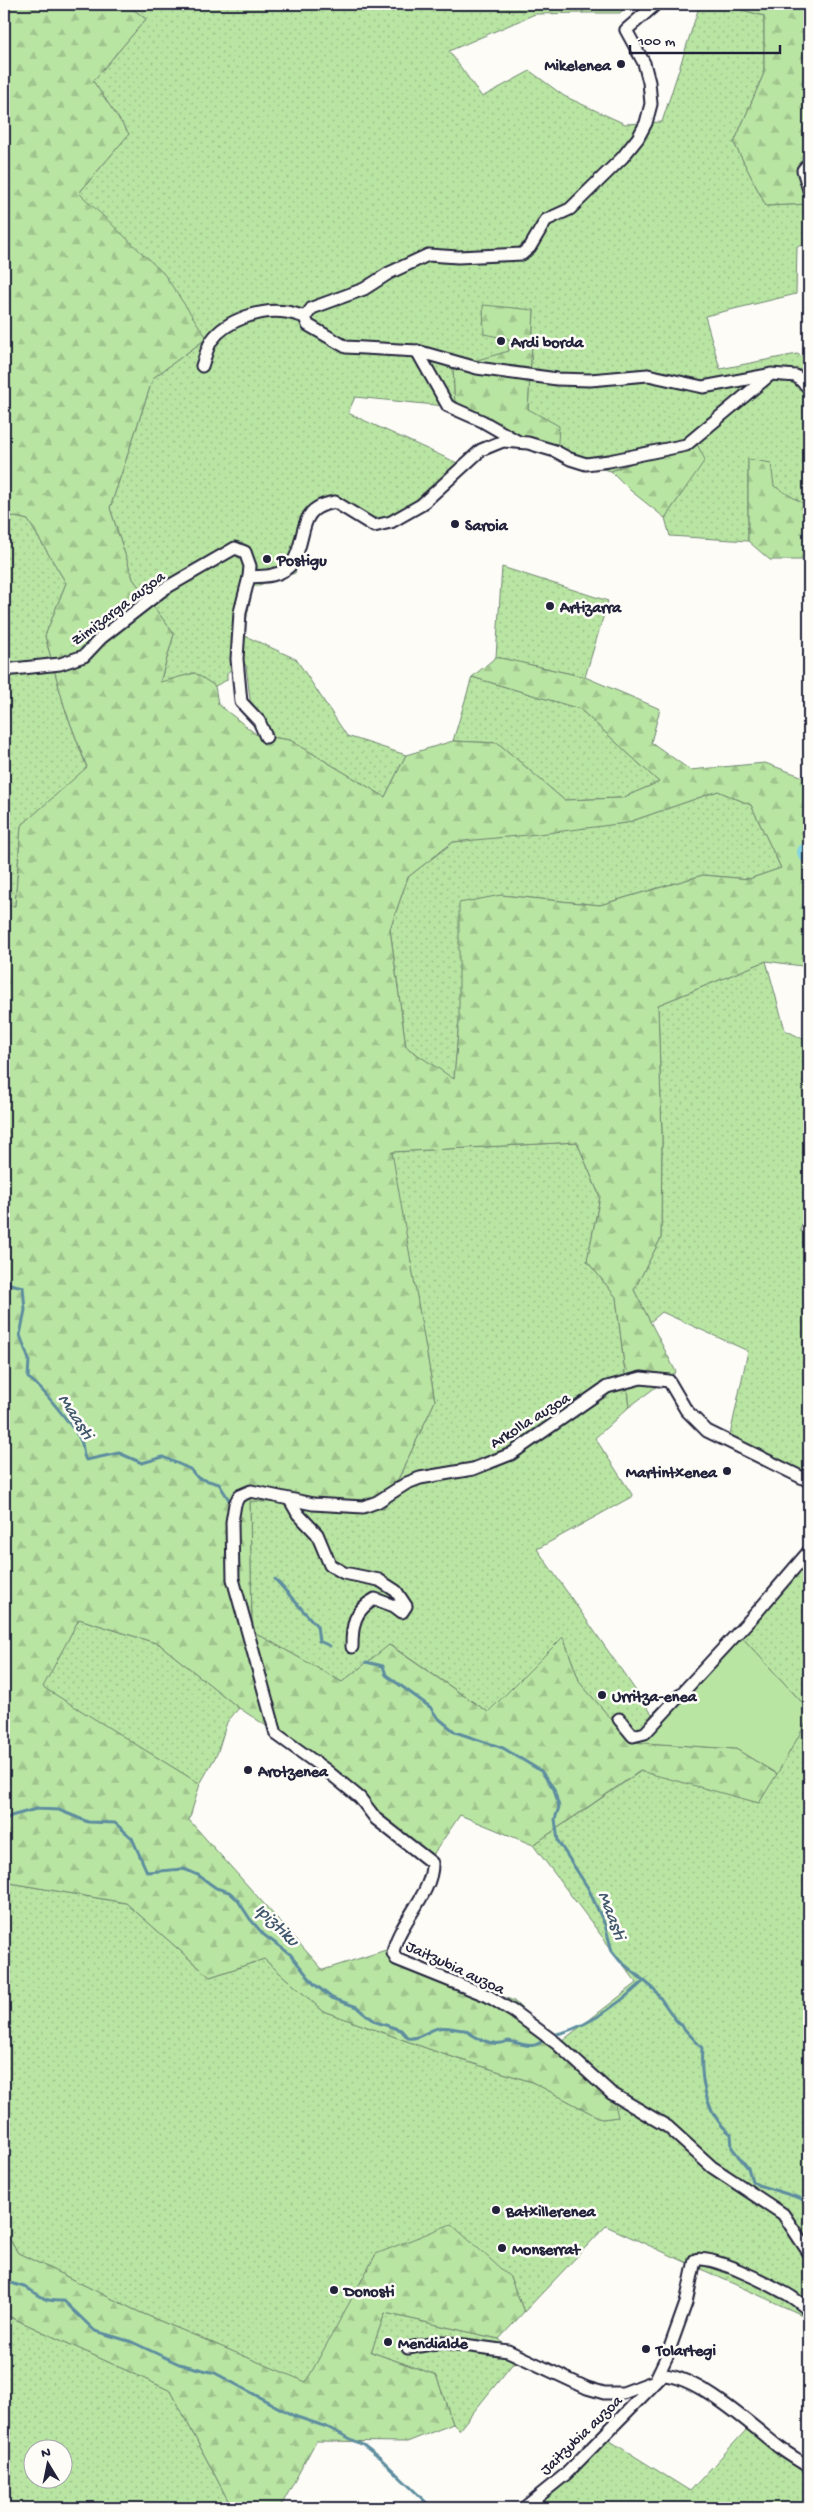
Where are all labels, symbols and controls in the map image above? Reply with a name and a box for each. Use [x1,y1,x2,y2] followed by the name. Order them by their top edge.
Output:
[630,22,780,54] scale bar
[637,33,676,51] text: 100 m
[545,58,612,77] place label: Mikelenea
[615,58,627,70] marker: Mikelenea
[495,335,507,347] marker: Ardi borda
[510,335,585,354] place label: Ardi borda
[449,518,461,530] marker: Saroia
[465,518,509,537] place label: Saroia
[261,553,273,565] marker: Postigu
[276,553,327,572] place label: Postigu
[68,568,171,651] street label: Zimizarga auzoa
[544,600,556,612] marker: Artizarra
[559,600,622,619] place label: Artizarra
[487,1389,575,1454] street label: Arkolla auzoa
[52,1391,99,1446] water label: Maasti
[626,1465,718,1484] place label: Martintxenea
[721,1465,733,1477] marker: Martintxenea
[596,1689,608,1701] marker: Urritza-enea
[612,1689,698,1708] place label: Urritza-enea
[242,1764,254,1776] marker: Arotzenea
[257,1764,329,1783] place label: Arotzenea
[592,1889,630,1945] water label: Maasti
[250,1900,304,1953] water label: Ipiztiku
[402,1938,508,2001] street label: Jaitzubia auzoa
[490,2204,502,2216] marker: Batxillerenea
[505,2204,597,2223] place label: Batxillerenea
[496,2242,508,2254] marker: Monserrat
[512,2242,581,2261] place label: Monserrat
[328,2284,340,2296] marker: Donosti
[342,2284,395,2303] place label: Donosti
[382,2336,394,2348] marker: Mendialde
[398,2336,469,2355] place label: Mendialde
[640,2343,652,2355] marker: Tolartegi
[654,2343,716,2362] place label: Tolartegi
[537,2392,628,2481] street label: Jaitzubia auzoa
[22,2440,72,2490] north arrow
[40,2444,52,2463] text: N

